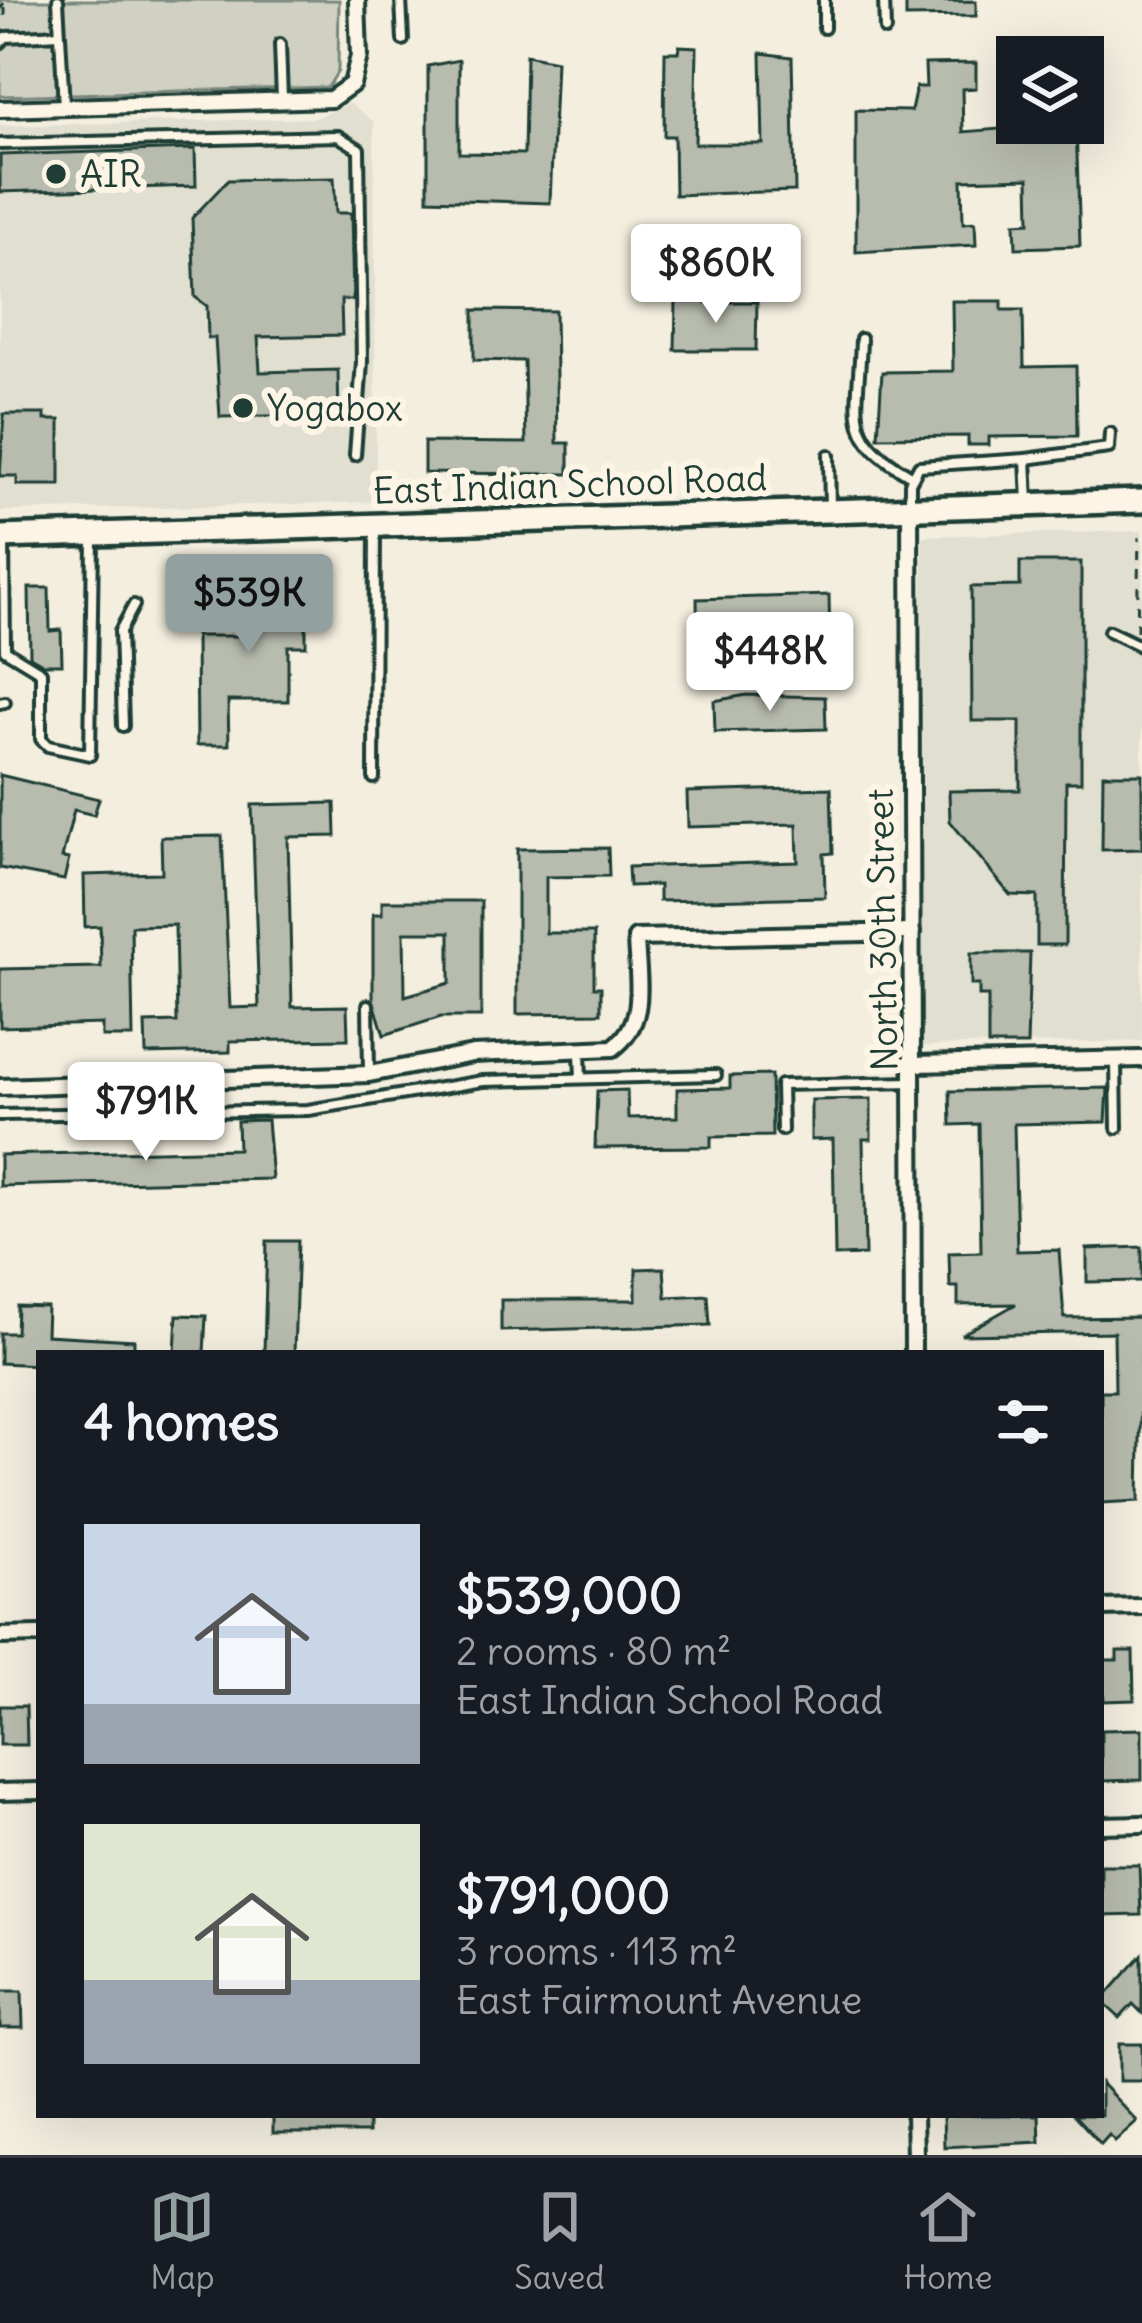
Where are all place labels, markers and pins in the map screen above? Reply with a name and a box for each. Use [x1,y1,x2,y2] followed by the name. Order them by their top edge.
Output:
[80,152,142,197] place label: AIR
[43,161,69,187] marker: AIR
[632,224,800,326] pin: $860K
[267,386,403,431] place label: Yogabox
[230,395,256,421] marker: Yogabox
[165,554,333,656] pin: $539K
[686,612,854,714] pin: $448K
[62,1062,230,1164] pin: $791K

